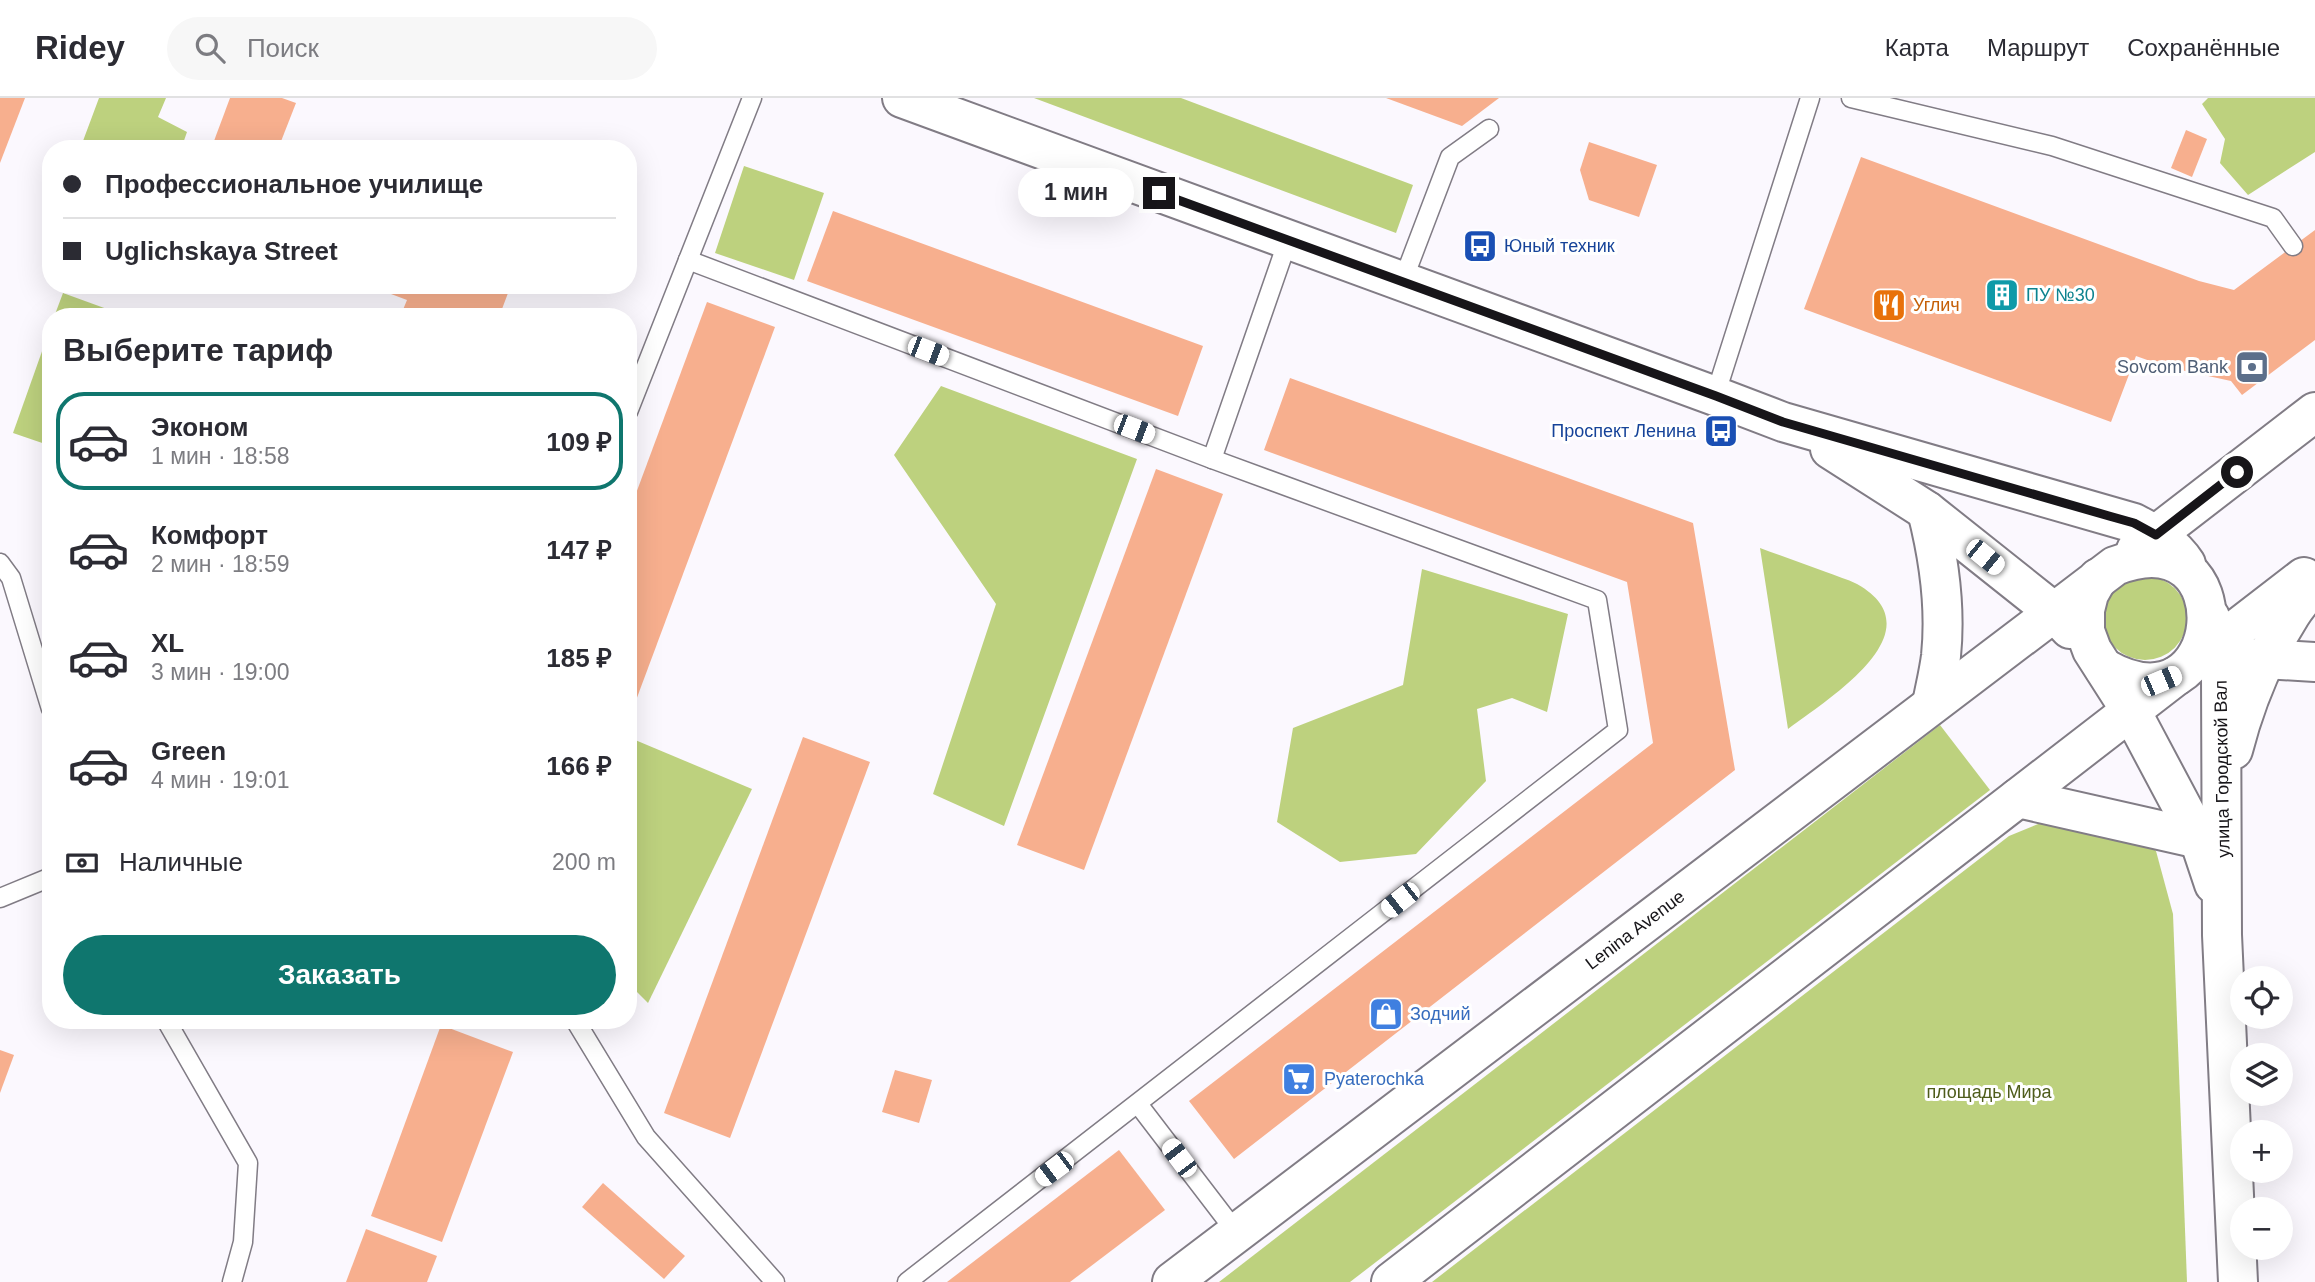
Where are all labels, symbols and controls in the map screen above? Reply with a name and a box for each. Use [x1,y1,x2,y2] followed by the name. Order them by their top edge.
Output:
[167,17,657,80] search box
[35,29,125,66] text: Ridey
[191,29,229,67] icon: search
[247,33,319,63] text: Поиск
[1885,34,1949,61] text: Карта
[1987,34,2089,61] text: Маршрут
[2127,34,2280,61] text: Сохранённые
[1019,168,1134,217] callout: 1 мин
[105,169,483,199] text: Профессиональное училище
[1143,177,1175,209] route end
[1044,179,1108,205] text: 1 мин
[1461,227,1499,265] bus stop icon: Юный техник
[105,236,338,266] text: Uglichskaya Street
[1504,236,1615,256] place label: Юный техник
[1983,276,2021,314] building icon: ПУ №30
[2026,285,2095,305] place label: ПУ №30
[1870,286,1908,324] restaurant icon: Углич
[1913,295,1960,315] place label: Углич
[63,332,333,368] text: Выберите тариф
[905,334,952,368] car
[2233,348,2271,386] bank icon: Sovcom Bank
[2117,357,2229,377] place label: Sovcom Bank
[67,410,130,473] icon: car
[151,412,249,442] text: Эконом
[1111,412,1158,446] car
[1702,412,1740,450] bus stop icon: Проспект Ленина
[1551,421,1697,441] place label: Проспект Ленина
[546,427,612,457] text: 109 ₽
[151,443,290,469] text: 1 мин · 18:58
[2221,456,2253,488] route start
[67,518,130,581] icon: car
[151,520,268,550] text: Комфорт
[546,535,612,565] text: 147 ₽
[1963,536,2008,578] car
[151,551,290,577] text: 2 мин · 18:59
[67,626,130,689] icon: car
[151,628,184,658] text: XL
[546,643,612,673] text: 185 ₽
[151,659,290,685] text: 3 мин · 19:00
[2138,663,2185,699] car
[2210,680,2234,858] street label: улица Городской Вал
[67,734,130,797] icon: car
[151,736,226,766] text: Green
[546,751,612,781] text: 166 ₽
[151,767,290,793] text: 4 мин · 19:01
[63,844,101,882] icon: cash
[119,847,243,877] text: Наличные
[552,849,616,875] text: 200 m
[1377,879,1424,921] car
[1582,886,1688,974] street label: Lenina Avenue
[63,935,616,1015] button: Заказать
[2230,966,2293,1260] map controls
[2230,966,2293,1029] button: locate
[1367,995,1405,1033] shop icon: Зодчий
[1410,1004,1470,1024] place label: Зодчий
[2230,1043,2293,1106] button: layers
[1280,1060,1318,1098] supermarket icon: Pyaterochka
[1324,1069,1425,1089] place label: Pyaterochka
[1926,1082,2053,1102] park label: площадь Мира
[2230,1120,2293,1183] button: +
[1158,1135,1201,1181] car
[1031,1148,1078,1190] car
[2230,1197,2293,1260] button: −

